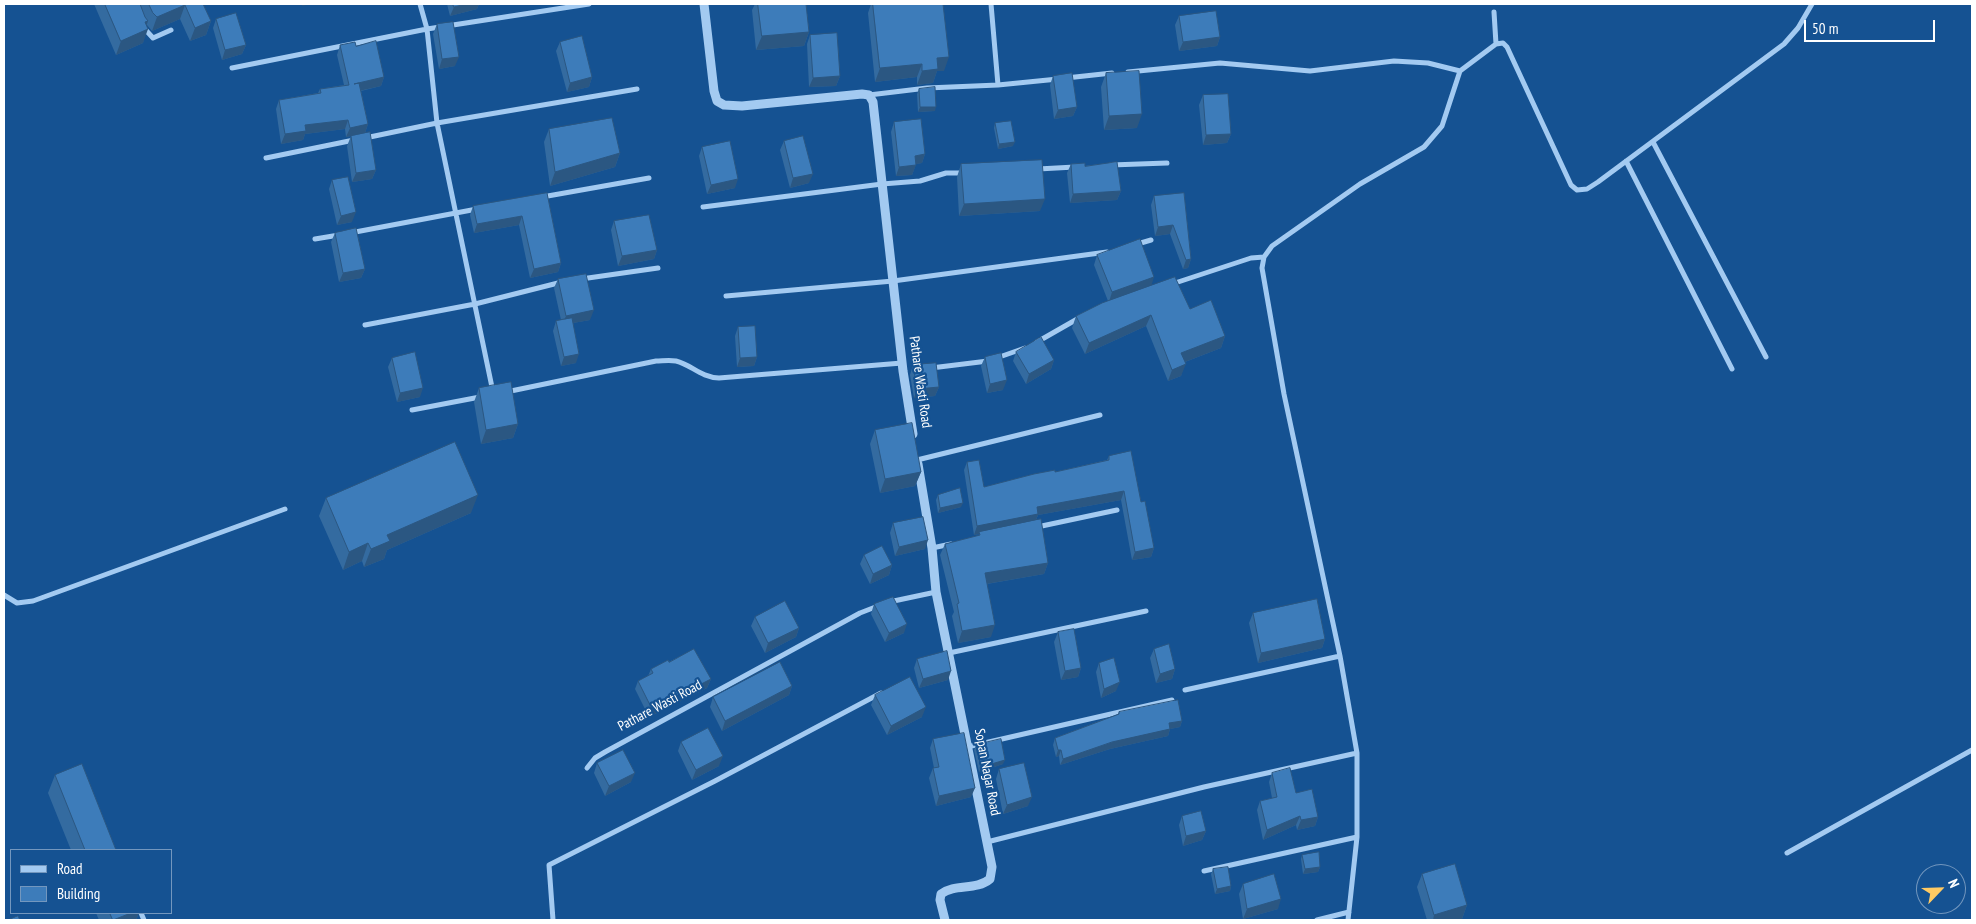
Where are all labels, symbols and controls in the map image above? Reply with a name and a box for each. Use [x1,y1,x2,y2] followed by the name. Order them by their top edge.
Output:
[1806,10,1937,42] scale bar
[1812,19,1838,38] text: 50 m
[905,335,935,429] street label: Pathare Wasti Road
[615,677,705,735] street label: Pathare Wasti Road
[970,727,1004,817] street label: Sopan Nagar Road
[10,849,172,914] legend
[57,859,83,878] text: Road
[1916,864,1966,914] north arrow
[1944,876,1964,890] text: N
[57,884,100,903] text: Building

